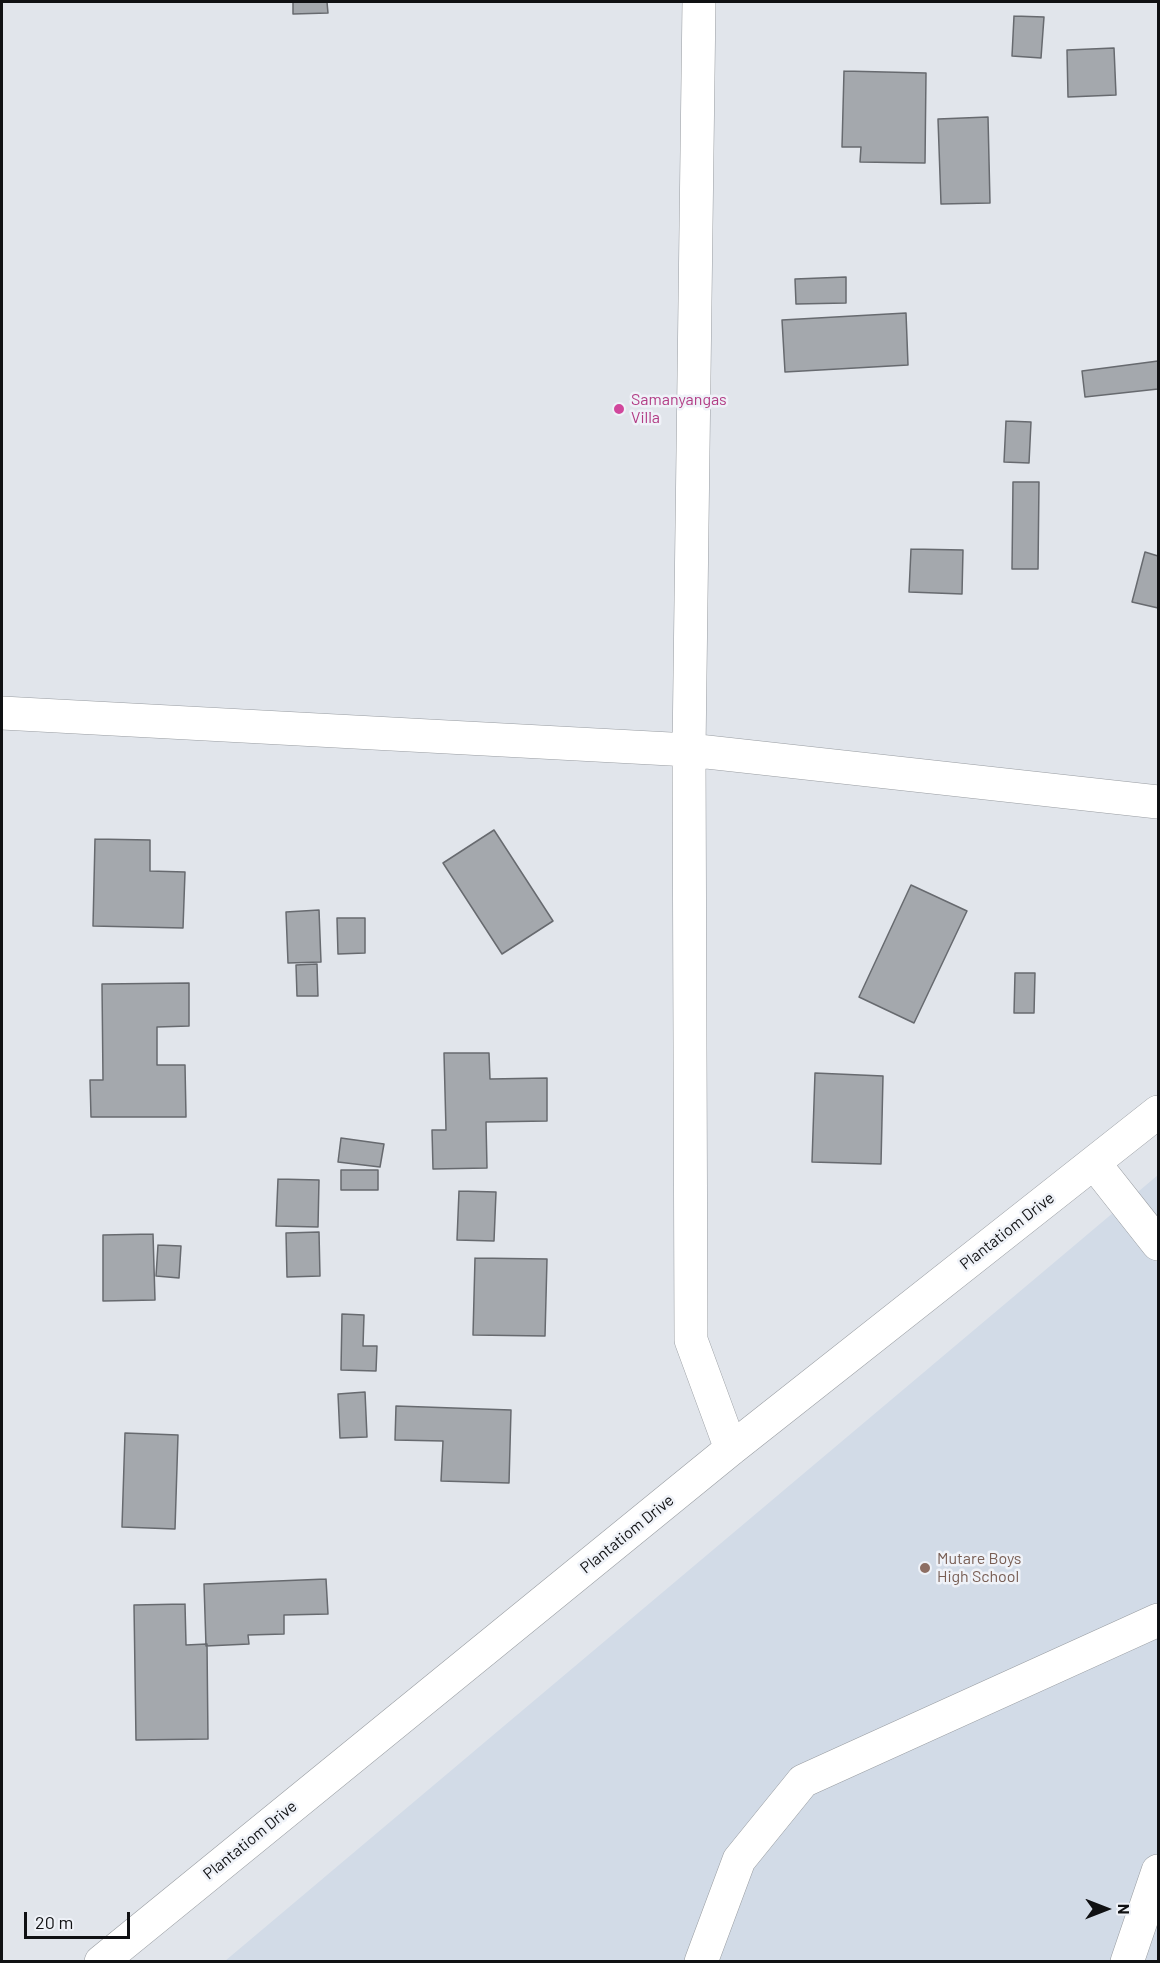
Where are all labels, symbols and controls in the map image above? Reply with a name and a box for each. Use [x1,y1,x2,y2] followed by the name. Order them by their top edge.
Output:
[631,390,727,428] place label: Samanyangas Villa
[612,402,626,416] marker: Samanyangas Villa
[956,1188,1058,1274] street label: Plantatiom Drive
[576,1490,678,1578] street label: Plantatiom Drive
[937,1549,1021,1587] place label: Mutare Boys High School
[918,1561,932,1575] marker: Mutare Boys High School
[199,1796,301,1884] street label: Plantatiom Drive
[1076,1879,1136,1939] north arrow
[27,1900,134,1938] scale bar
[1115,1904,1134,1914] text: N
[35,1911,73,1933] text: 20 m

